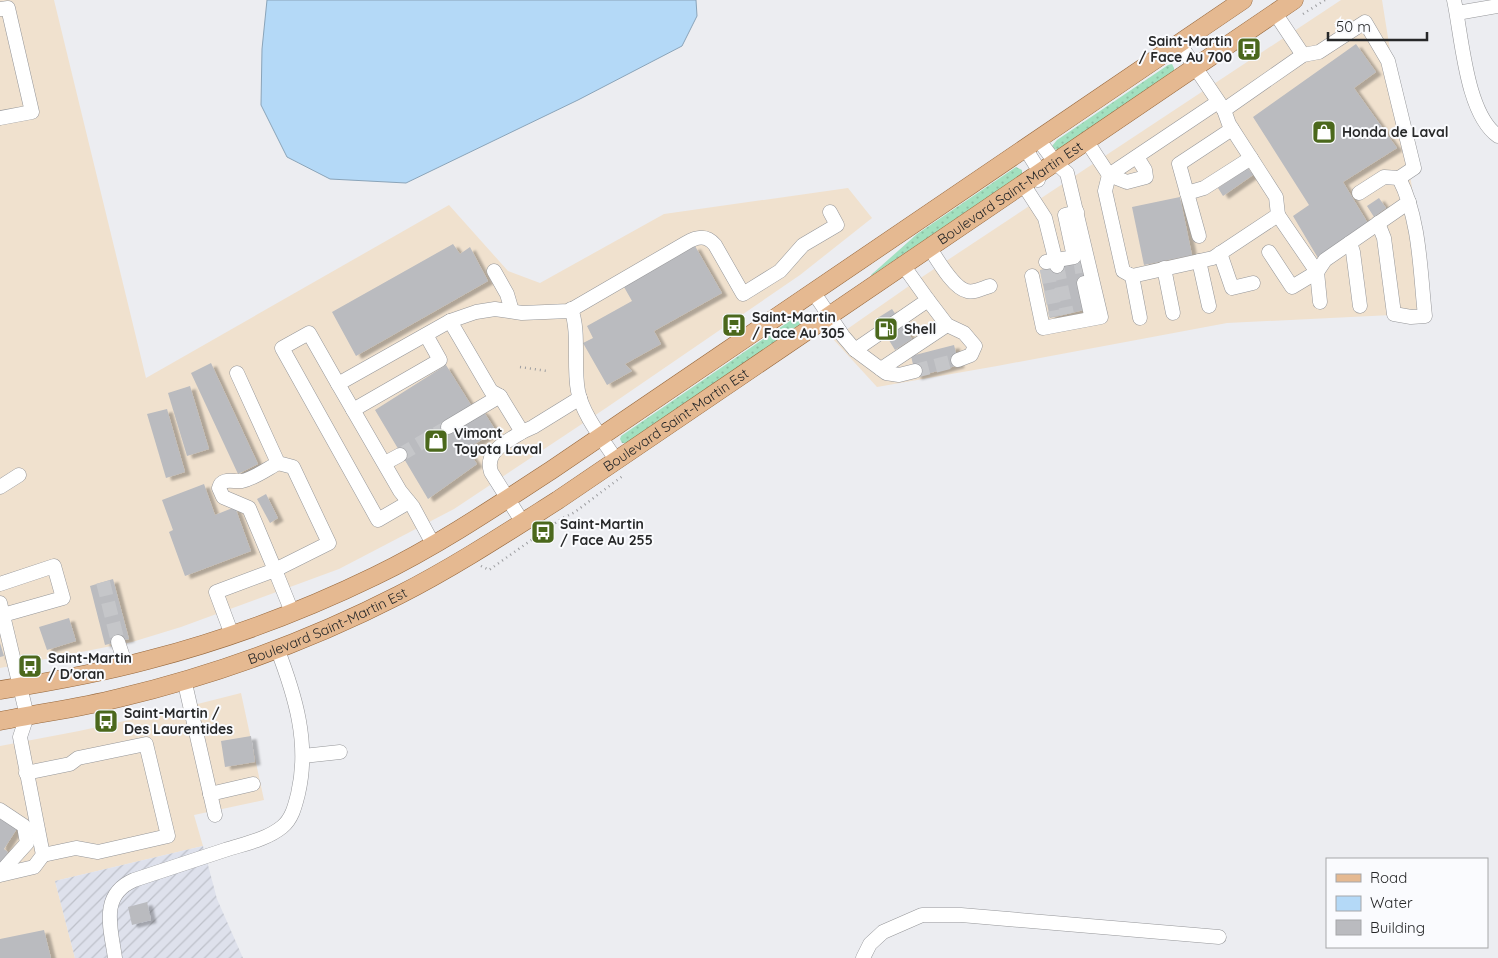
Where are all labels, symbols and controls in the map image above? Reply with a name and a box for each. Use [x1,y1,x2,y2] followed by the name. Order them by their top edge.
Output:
[1328,10,1427,42] scale bar
[1336,17,1371,36] text: 50 m
[1138,32,1232,66] place label: Saint-Martin / Face Au 700
[1236,36,1262,62] bus stop icon: Saint-Martin / Face Au 700
[1311,119,1337,145] shop icon: Honda de Laval
[1342,123,1449,141] place label: Honda de Laval
[934,137,1086,249] street label: Boulevard Saint-Martin Est
[752,308,845,342] place label: Saint-Martin / Face Au 305
[721,312,747,338] bus stop icon: Saint-Martin / Face Au 305
[873,316,899,342] fuel station icon: Shell
[904,320,936,338] place label: Shell
[600,364,752,476] street label: Boulevard Saint-Martin Est
[454,424,542,458] place label: Vimont Toyota Laval
[423,428,449,454] shop icon: Vimont Toyota Laval
[560,515,653,549] place label: Saint-Martin / Face Au 255
[530,519,556,545] bus stop icon: Saint-Martin / Face Au 255
[245,583,410,668] street label: Boulevard Saint-Martin Est
[48,649,132,683] place label: Saint-Martin / D'oran
[17,653,43,679] bus stop icon: Saint-Martin / D'oran
[124,704,233,738] place label: Saint-Martin / Des Laurentides
[93,708,119,734] bus stop icon: Saint-Martin / Des Laurentides
[1326,858,1488,948] legend
[1370,868,1407,887] text: Road
[1370,893,1413,912] text: Water
[1370,918,1425,937] text: Building

